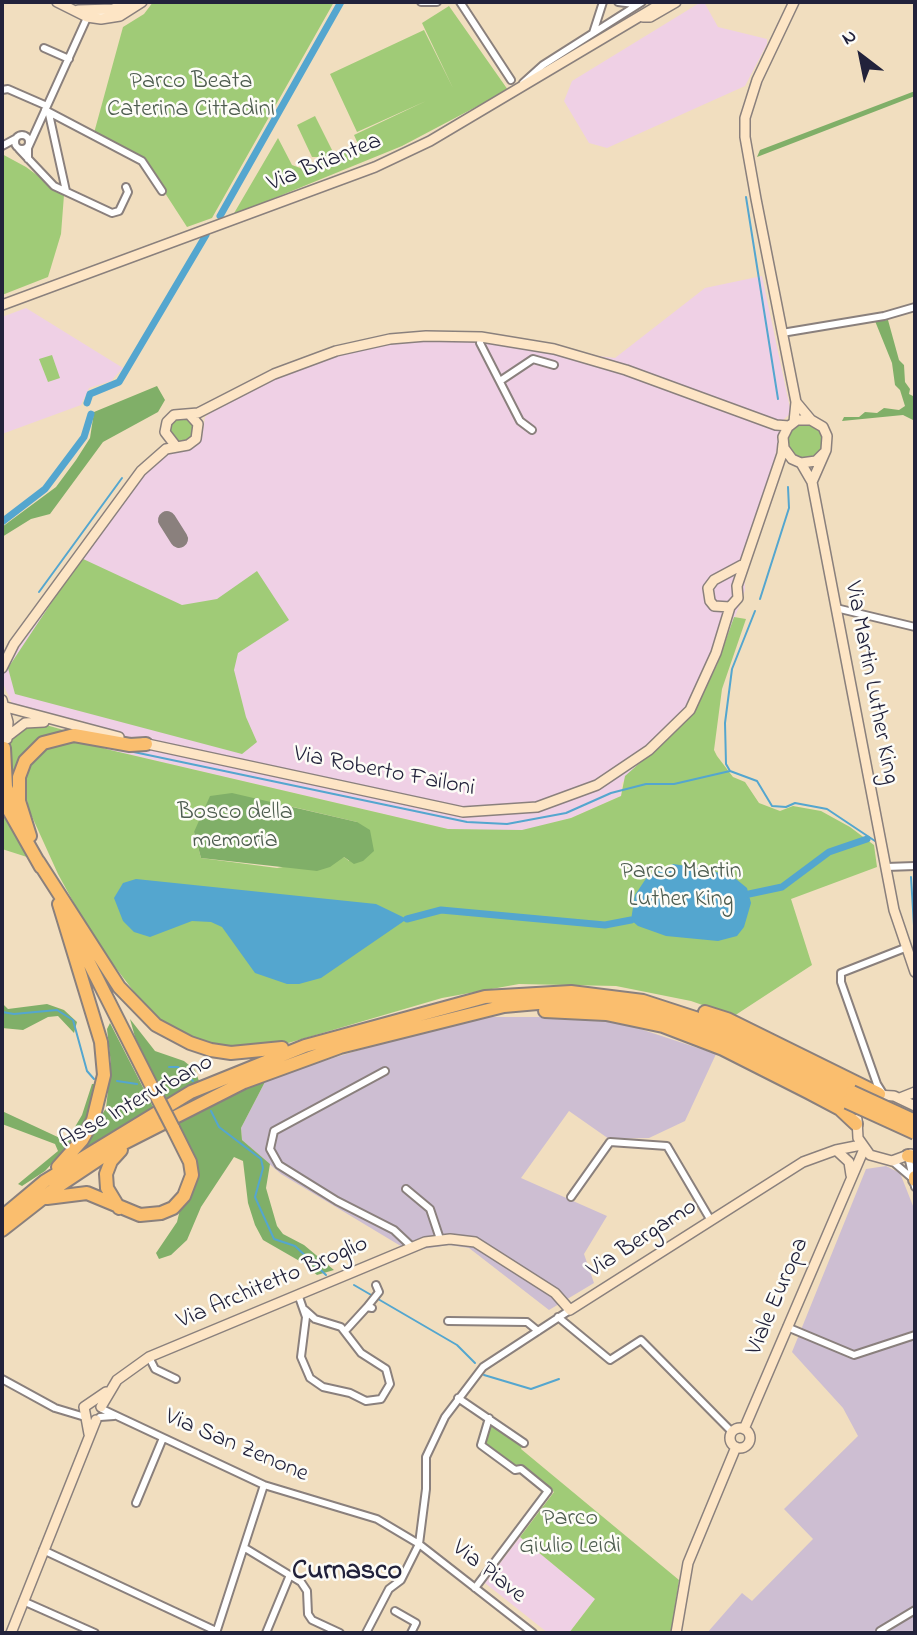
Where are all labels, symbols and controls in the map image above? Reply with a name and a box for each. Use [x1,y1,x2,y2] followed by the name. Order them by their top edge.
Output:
[826,21,896,91] north arrow
[837,23,862,53] text: N
[107,69,275,125] park label: Parco Beata Caterina Cittadini
[264,128,386,200] street label: Via Briantea
[836,579,904,787] street label: Via Martin Luther King
[291,741,477,805] street label: Via Roberto Failoni
[177,800,293,856] park label: Bosco della memoria
[620,859,742,915] park label: Parco Martin Luther King
[55,1049,219,1157] street label: Asse Interurbano
[583,1194,703,1286] street label: Via Bergamo
[173,1231,373,1337] street label: Via Architetto Broglio
[741,1234,817,1360] street label: Viale Europa
[160,1404,312,1490] street label: Via San Zenone
[519,1506,621,1562] park label: Parco Giulio Leidi
[445,1535,531,1611] street label: Via Piave
[292,1556,402,1590] district label: Curnasco

